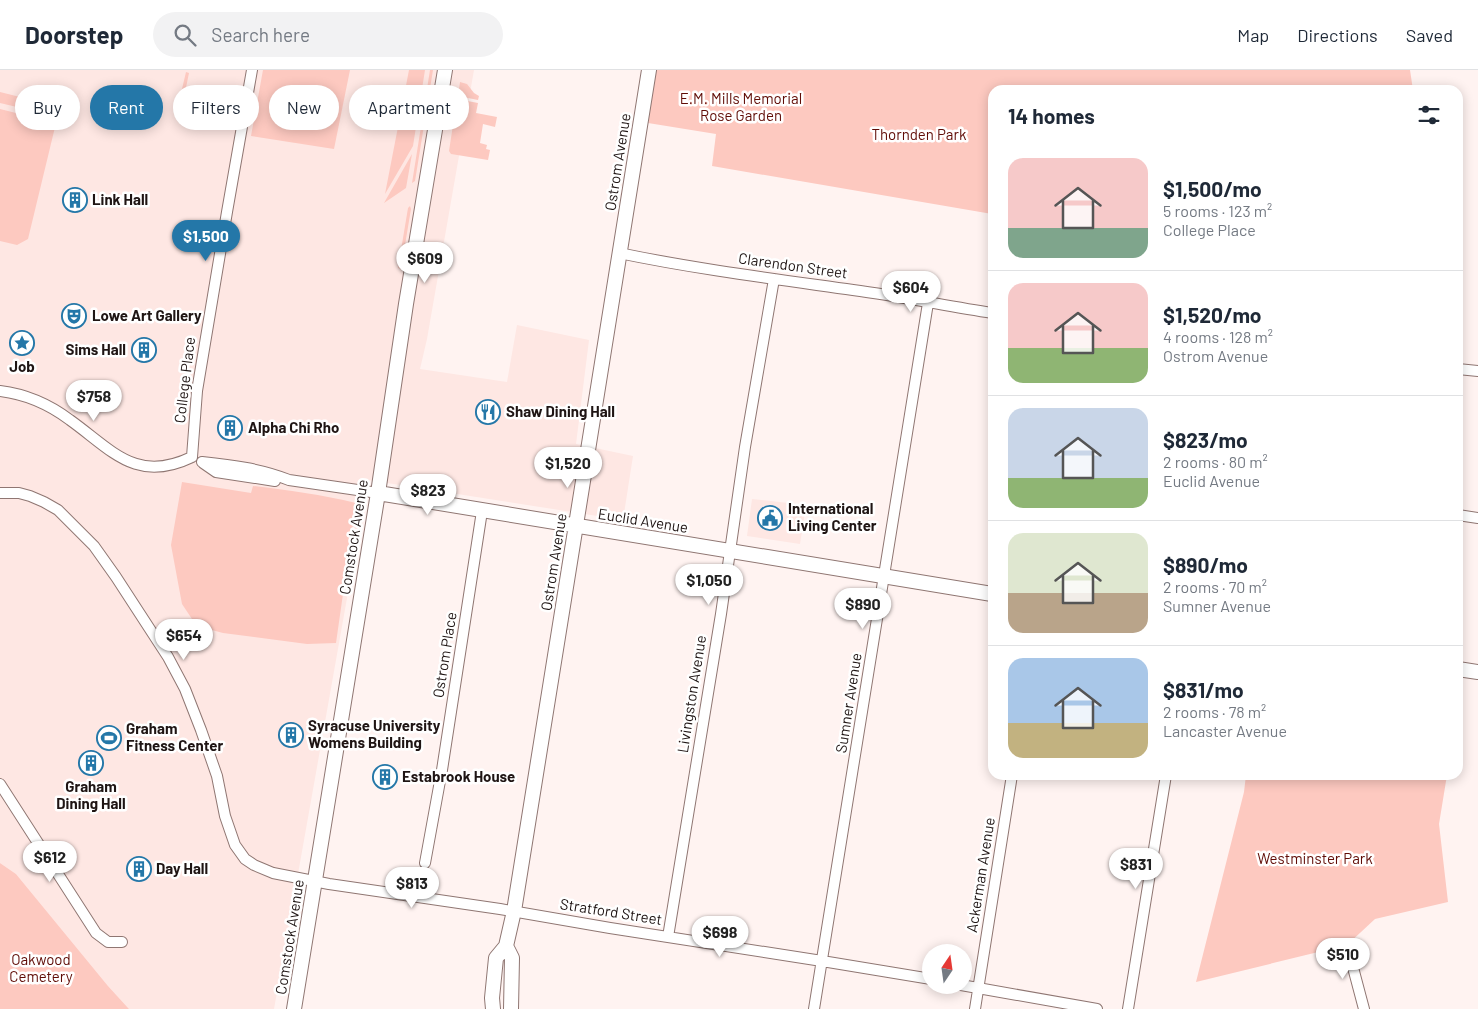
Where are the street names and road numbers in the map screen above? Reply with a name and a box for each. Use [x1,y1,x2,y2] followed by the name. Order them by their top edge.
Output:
[600,112,634,212] street label: Ostrom Avenue
[737,248,849,282] street label: Clarendon Street
[170,336,198,424] street label: College Place
[335,478,371,596] street label: Comstock Avenue
[597,504,690,536] street label: Euclid Avenue
[536,512,570,612] street label: Ostrom Avenue
[428,611,460,699] street label: Ostrom Place
[673,634,709,754] street label: Livingston Avenue
[831,651,865,754] street label: Sumner Avenue
[962,816,998,934] street label: Ackerman Avenue
[271,878,307,996] street label: Comstock Avenue
[559,894,663,928] street label: Stratford Street

